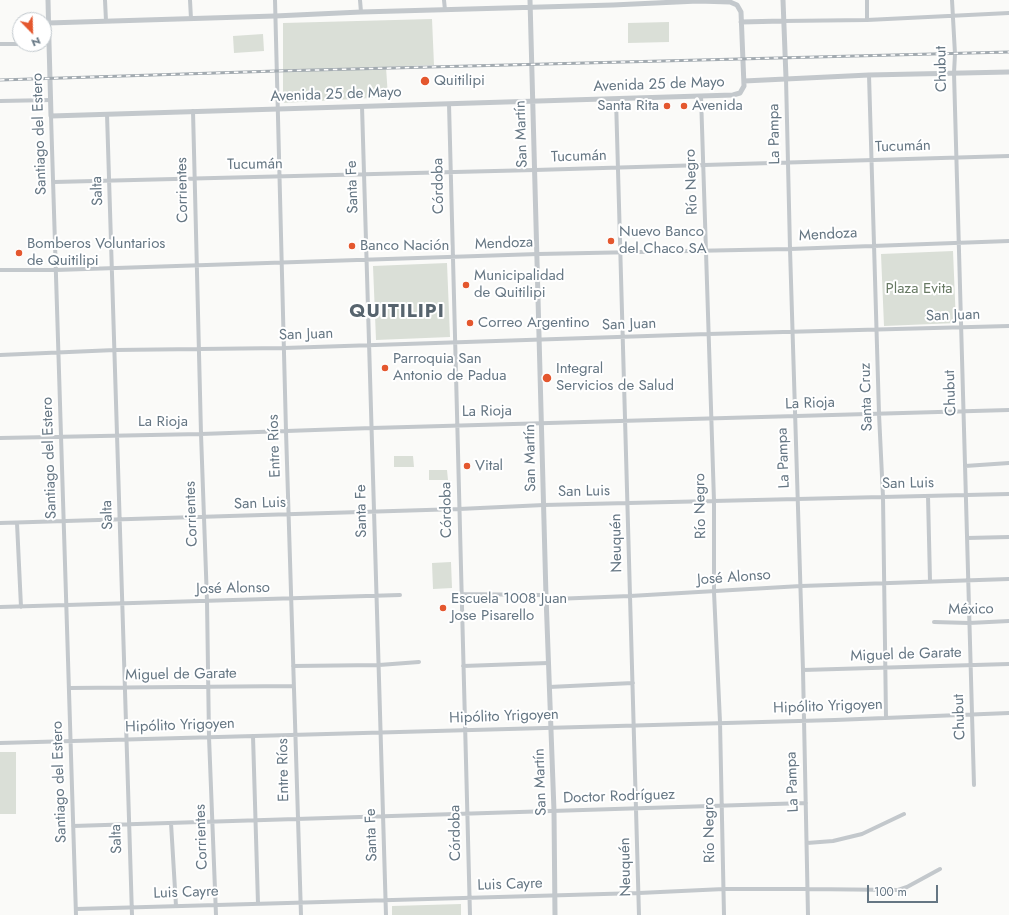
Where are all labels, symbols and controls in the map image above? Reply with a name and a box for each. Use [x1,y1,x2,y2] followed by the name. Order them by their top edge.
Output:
[12,12,52,52] north arrow
[29,33,43,51] text: N
[933,46,951,92] street label: Chubut
[434,72,485,90] place label: Quitilipi
[29,73,51,195] street label: Santiago del Estero
[593,74,725,96] street label: Avenida 25 de Mayo
[419,75,431,87] marker: Quitilipi
[270,84,402,106] street label: Avenida 25 de Mayo
[597,97,659,115] place label: Santa Rita
[692,97,743,115] place label: Avenida
[512,100,532,168] street label: San Martín
[662,101,672,111] marker: Santa Rita
[679,101,689,111] marker: Avenida
[765,103,785,165] street label: La Pampa
[875,137,931,157] street label: Tucumán
[551,147,607,167] street label: Tucumán
[682,149,702,215] street label: Río Negro
[227,156,283,174] street label: Tucumán
[173,157,193,223] street label: Corrientes
[430,158,448,214] street label: Córdoba
[343,160,363,214] street label: Santa Fe
[88,176,108,206] street label: Salta
[619,223,707,258] place label: Nuevo Banco del Chaco SA
[798,224,858,246] street label: Mendoza
[475,234,533,254] street label: Mendoza
[27,235,165,270] place label: Bomberos Voluntarios de Quitilipi
[606,236,616,246] marker: Nuevo Banco del Chaco SA
[360,237,449,255] place label: Banco Nación
[347,241,357,251] marker: Banco Nación
[14,248,24,258] marker: Bomberos Voluntarios de Quitilipi
[474,267,564,302] place label: Municipalidad de Quitilipi
[461,280,471,290] marker: Municipalidad de Quitilipi
[885,280,953,298] park label: Plaza Evita
[349,301,445,323] district label: QUITILIPI
[926,306,980,326] street label: San Juan
[478,314,589,332] place label: Correo Argentino
[602,315,656,335] street label: San Juan
[465,318,475,328] marker: Correo Argentino
[279,325,333,345] street label: San Juan
[393,350,506,385] place label: Parroquia San Antonio de Padua
[556,360,674,395] place label: Integral Servicios de Salud
[857,362,877,432] street label: Santa Cruz
[380,363,390,373] marker: Parroquia San Antonio de Padua
[941,370,961,416] street label: Chubut
[541,372,553,384] marker: Integral Servicios de Salud
[785,394,835,414] street label: La Rioja
[39,397,61,519] street label: Santiago del Estero
[462,403,512,421] street label: La Rioja
[138,413,188,431] street label: La Rioja
[265,414,285,478] street label: Entre Ríos
[521,424,541,492] street label: San Martín
[774,427,794,489] street label: La Pampa
[475,457,503,475] place label: Vital
[462,461,472,471] marker: Vital
[691,473,711,539] street label: Río Negro
[882,475,934,493] street label: San Luis
[182,481,202,547] street label: Corrientes
[438,482,456,538] street label: Córdoba
[558,483,610,501] street label: San Luis
[353,484,371,538] street label: Santa Fe
[234,494,286,514] street label: San Luis
[98,500,118,530] street label: Salta
[607,513,627,573] street label: Neuquén
[697,566,771,590] street label: José Alonso
[196,579,270,599] street label: José Alonso
[451,590,567,625] place label: Escuela 1008 Juan Jose Pisarello
[948,601,994,619] street label: México
[438,603,448,613] marker: Escuela 1008 Juan Jose Pisarello
[850,644,962,666] street label: Miguel de Garate
[125,665,237,685] street label: Miguel de Garate
[950,694,970,740] street label: Chubut
[773,696,883,718] street label: Hipólito Yrigoyen
[449,706,559,728] street label: Hipólito Yrigoyen
[125,715,235,737] street label: Hipólito Yrigoyen
[49,721,71,843] street label: Santiago del Estero
[274,738,294,802] street label: Entre Ríos
[531,748,551,816] street label: San Martín
[783,751,803,813] street label: La Pampa
[563,786,675,808] street label: Doctor Rodríguez
[700,797,720,863] street label: Río Negro
[192,804,212,870] street label: Corrientes
[447,805,465,861] street label: Córdoba
[362,808,382,862] street label: Santa Fe
[107,824,127,854] street label: Salta
[616,837,636,897] street label: Neuquén
[477,875,543,895] street label: Luis Cayre
[869,877,940,903] scale bar
[153,883,219,903] street label: Luis Cayre
[874,883,907,901] text: 100 m

